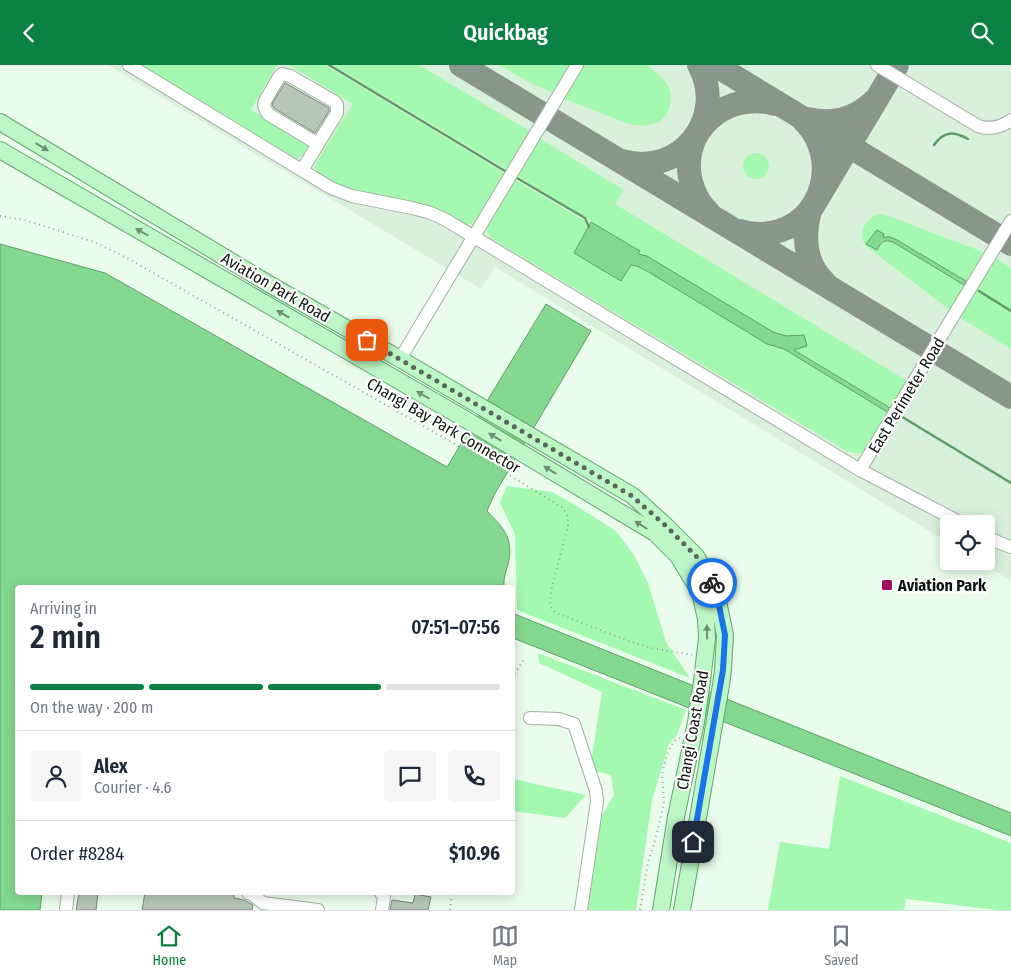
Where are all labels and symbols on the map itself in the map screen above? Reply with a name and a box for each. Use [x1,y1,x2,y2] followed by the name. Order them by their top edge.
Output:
[35,143,48,152] one-way arrow
[135,228,148,237] one-way arrow
[218,249,334,326] street label: Aviation Park Road
[276,309,289,318] one-way arrow
[346,319,388,361] pin
[864,334,949,457] street label: East Perimeter Road
[364,374,524,477] street label: Changi Bay Park Connector
[416,391,431,399] one-way arrow
[488,432,501,441] one-way arrow
[544,466,557,475] one-way arrow
[635,520,648,530] one-way arrow
[687,558,737,608] courier
[897,576,987,595] place label: Aviation Park
[880,578,894,592] marker: Aviation Park
[703,624,711,640] one-way arrow
[673,669,712,791] street label: Changi Coast Road
[672,821,714,863] pin

